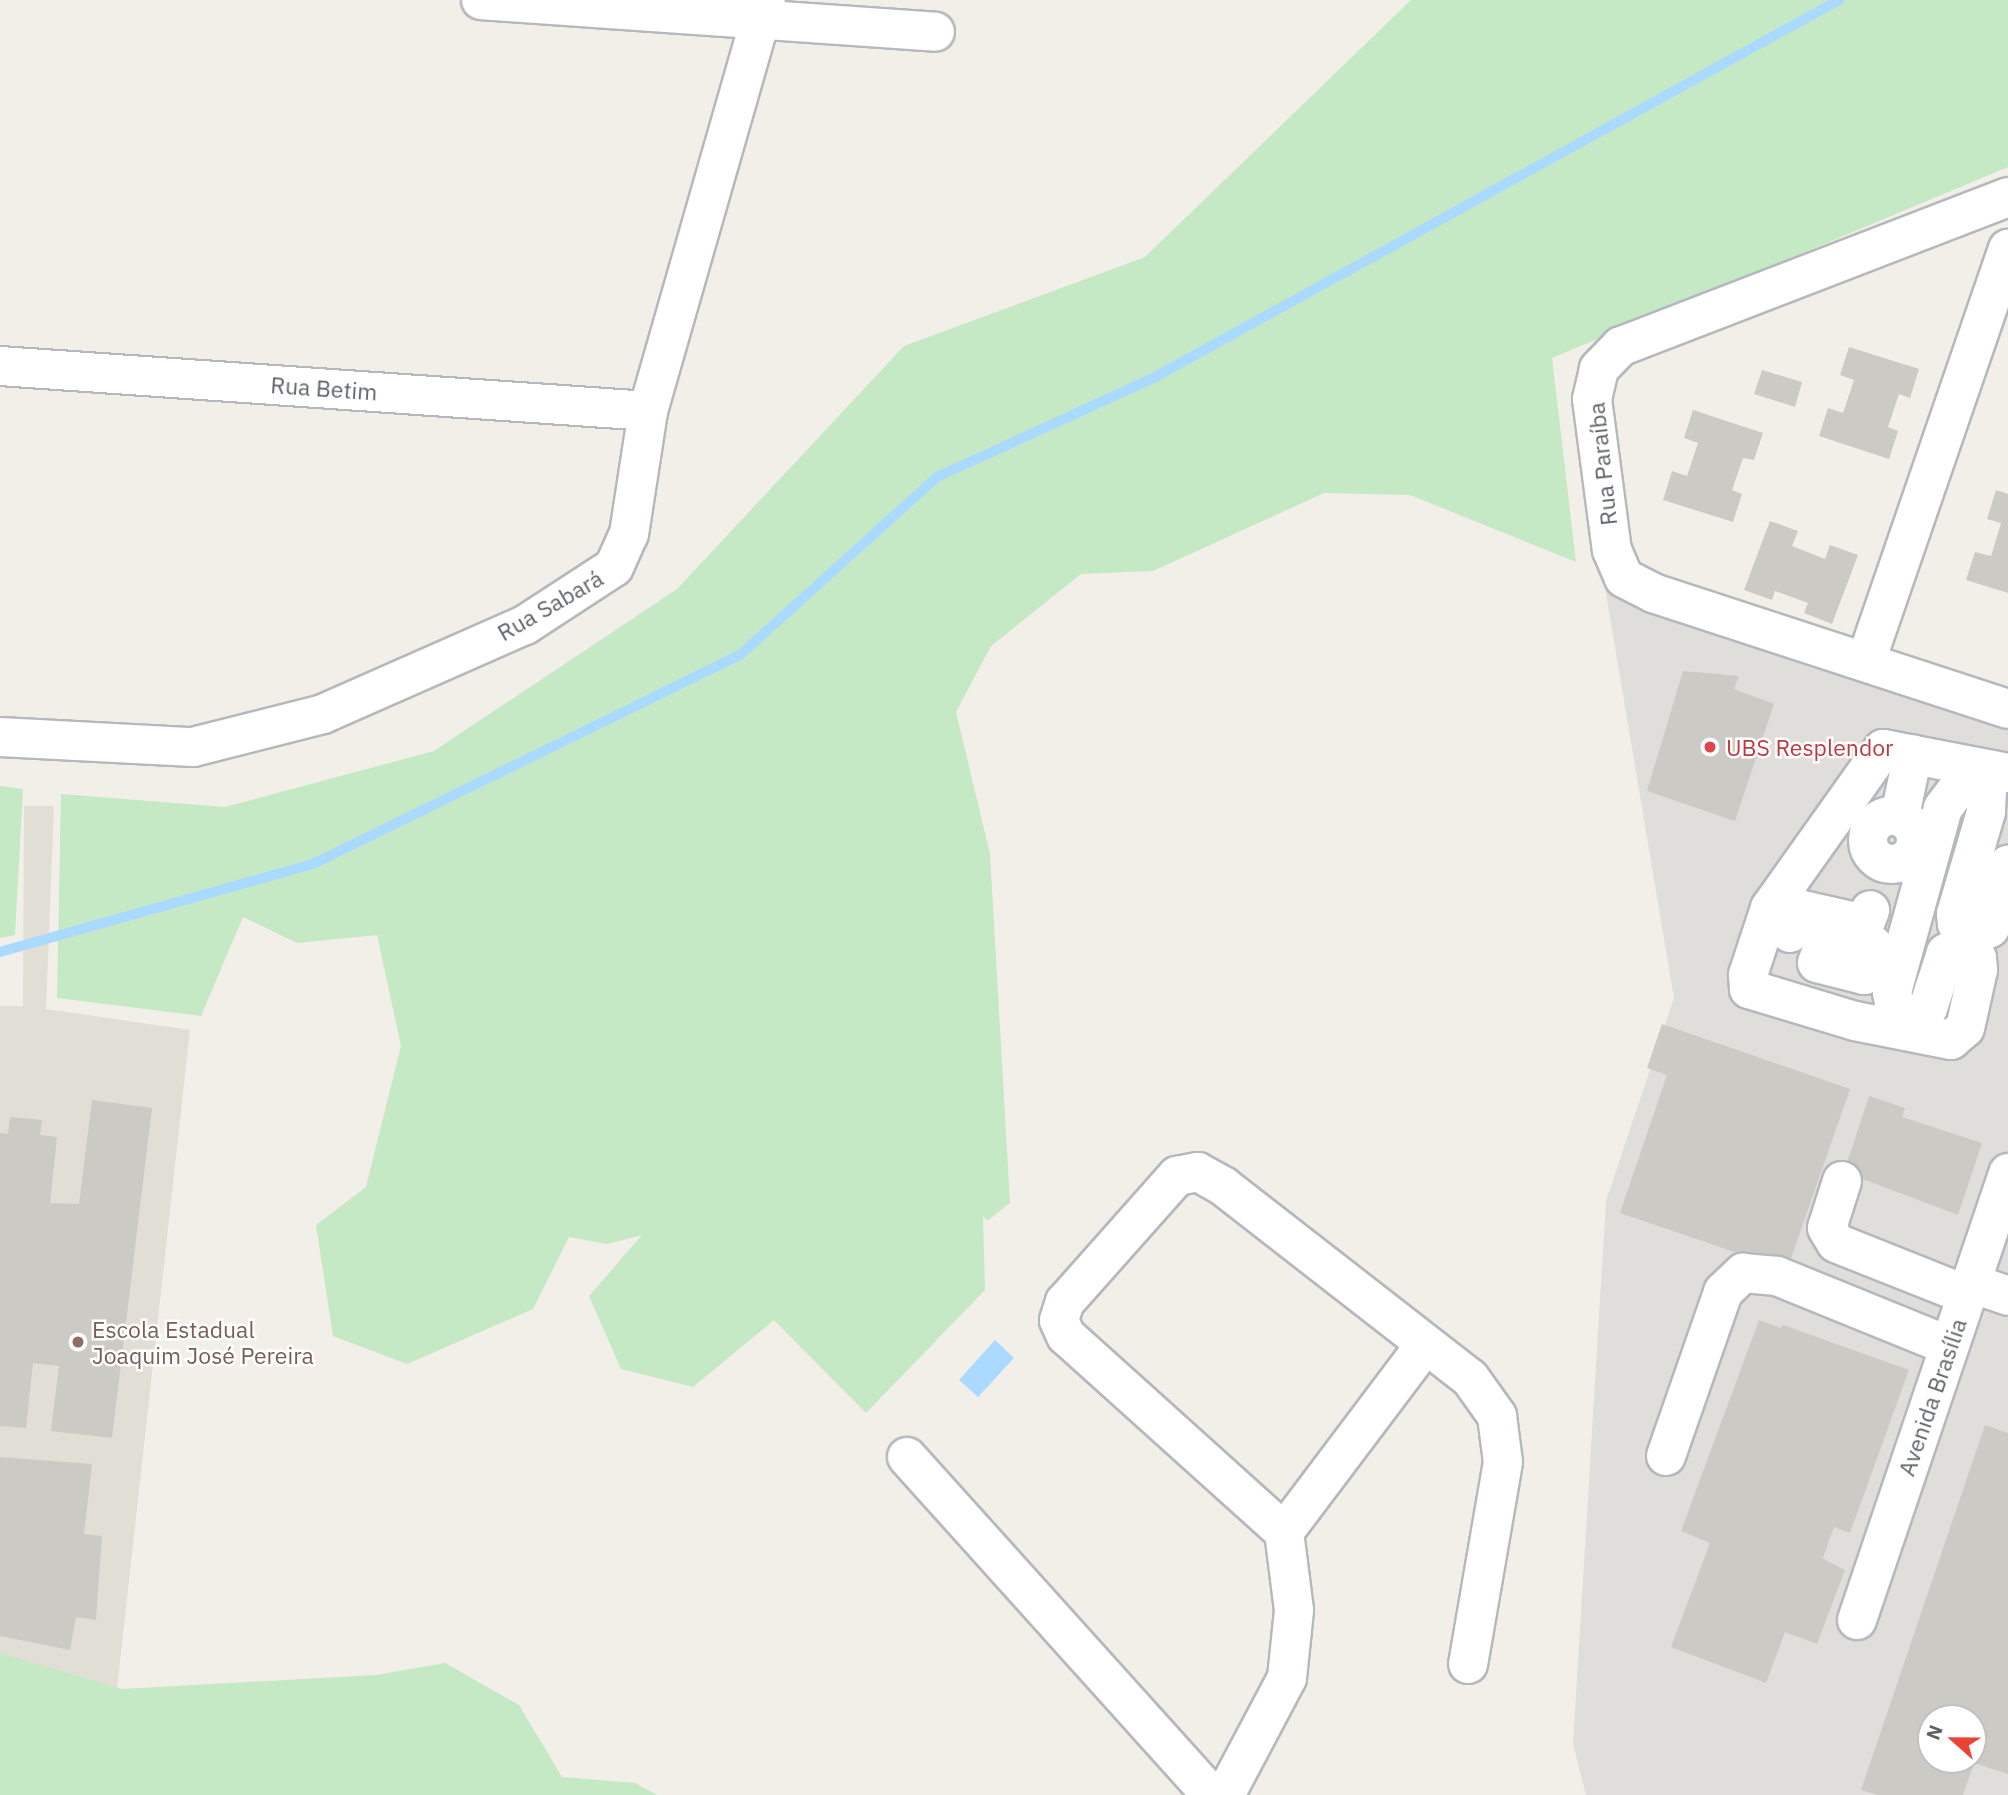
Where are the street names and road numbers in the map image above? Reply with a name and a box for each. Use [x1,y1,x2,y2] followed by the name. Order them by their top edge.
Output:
[270,371,378,405] street label: Rua Betim
[1582,401,1622,527] street label: Rua Paraíba
[492,564,608,646] street label: Rua Sabará
[1892,1315,1972,1479] street label: Avenida Brasília

